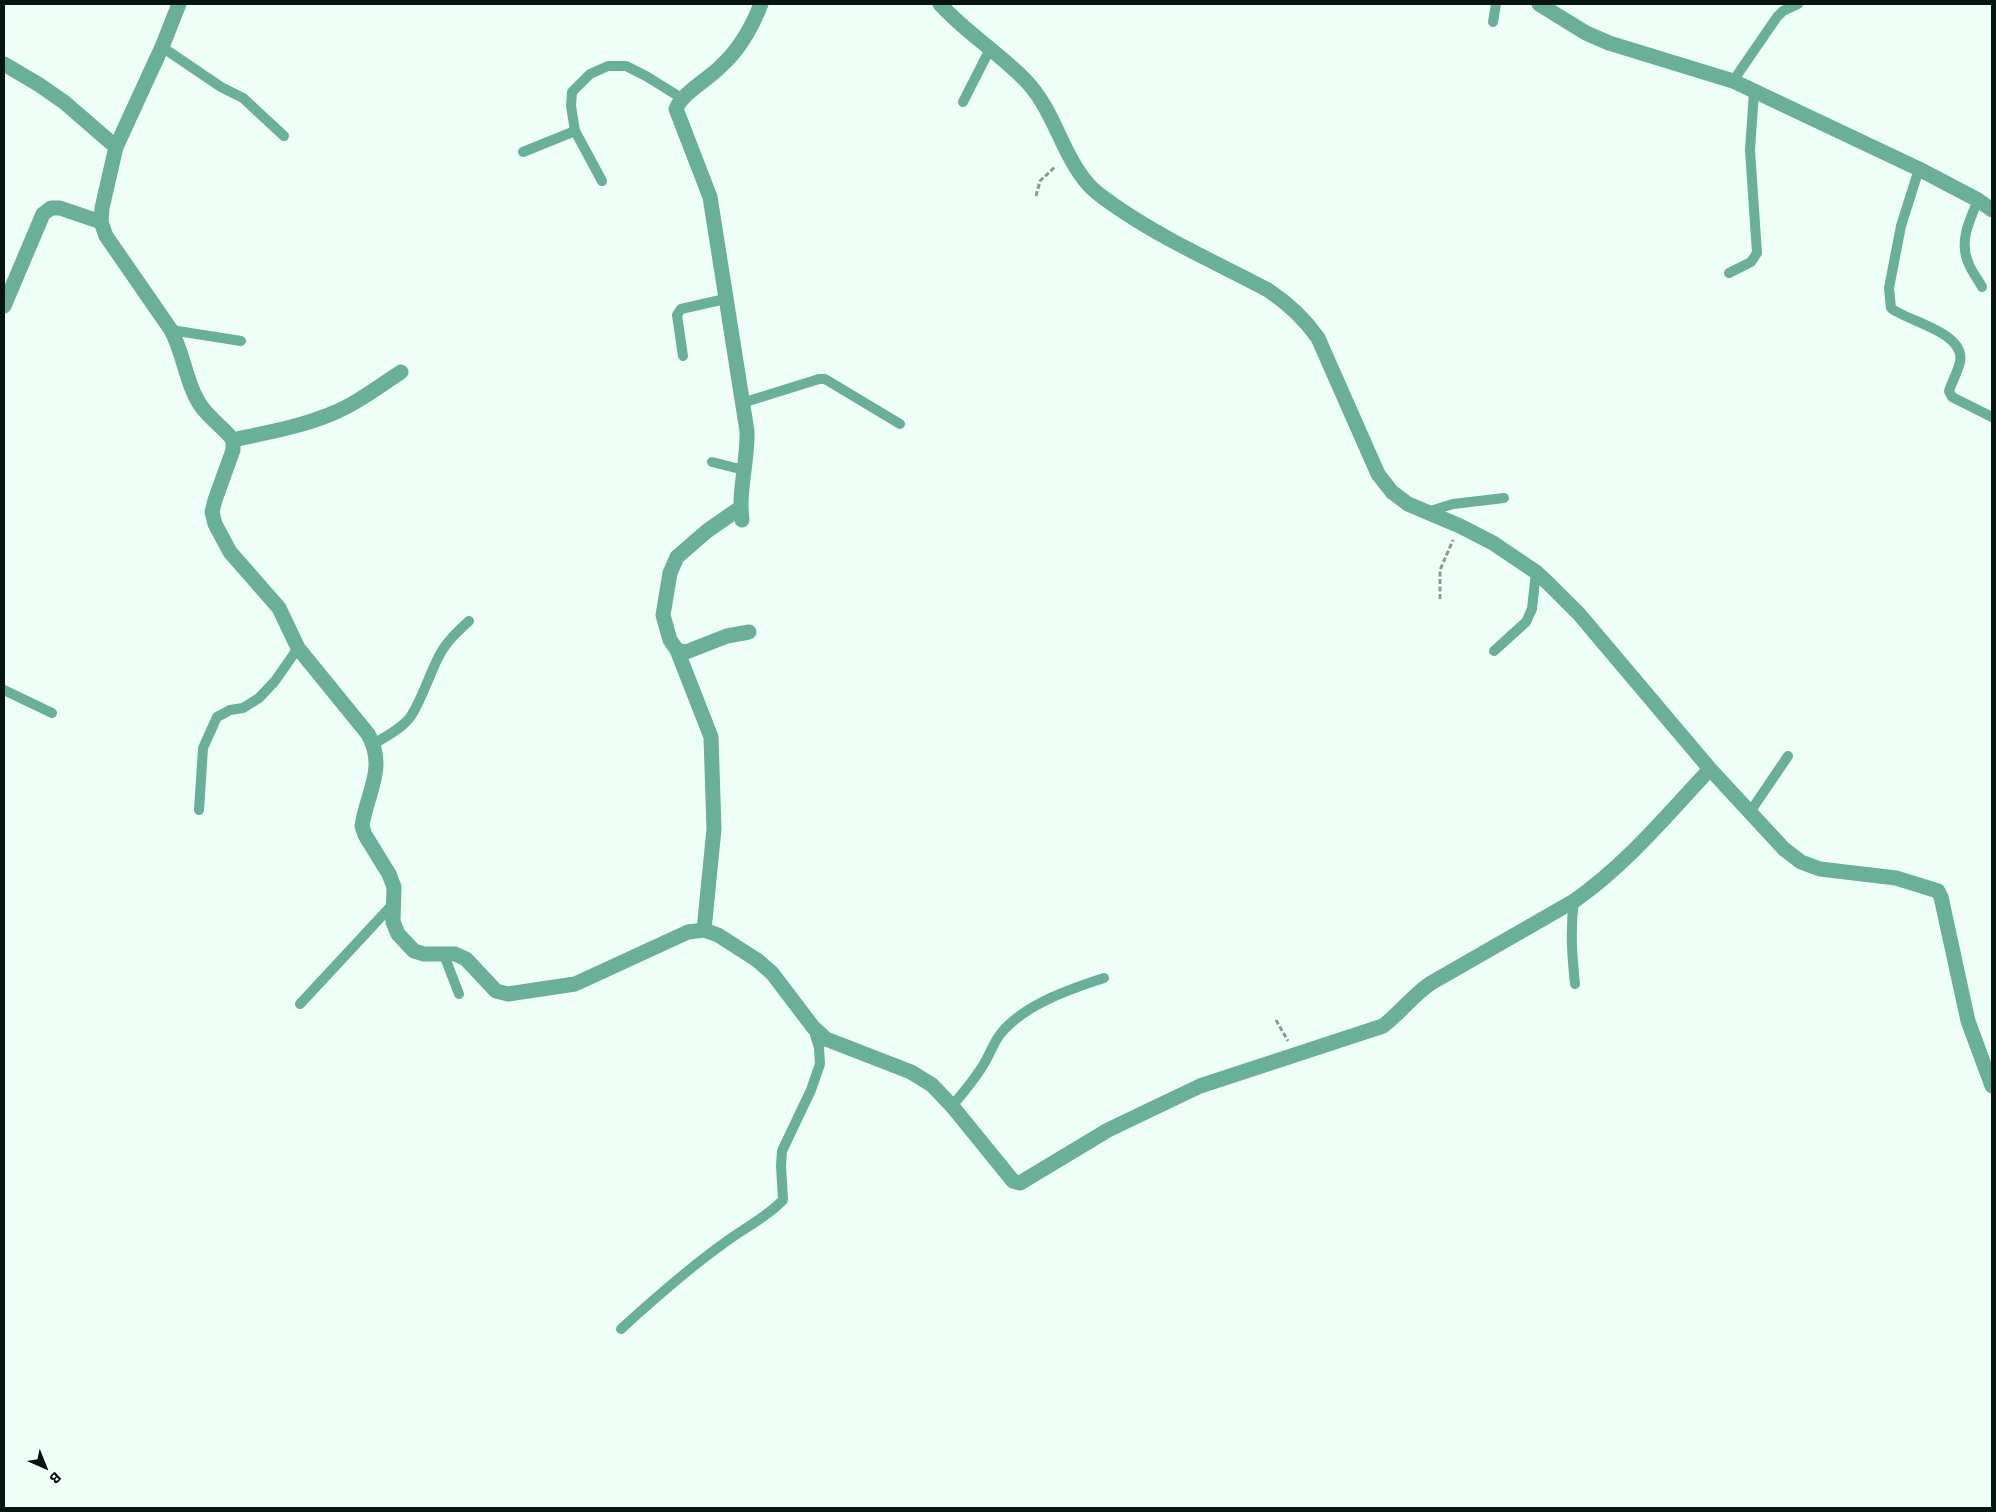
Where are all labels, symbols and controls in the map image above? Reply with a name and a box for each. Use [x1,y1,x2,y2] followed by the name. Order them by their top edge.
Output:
[20,1442,70,1492] north arrow
[47,1469,65,1487] text: B

